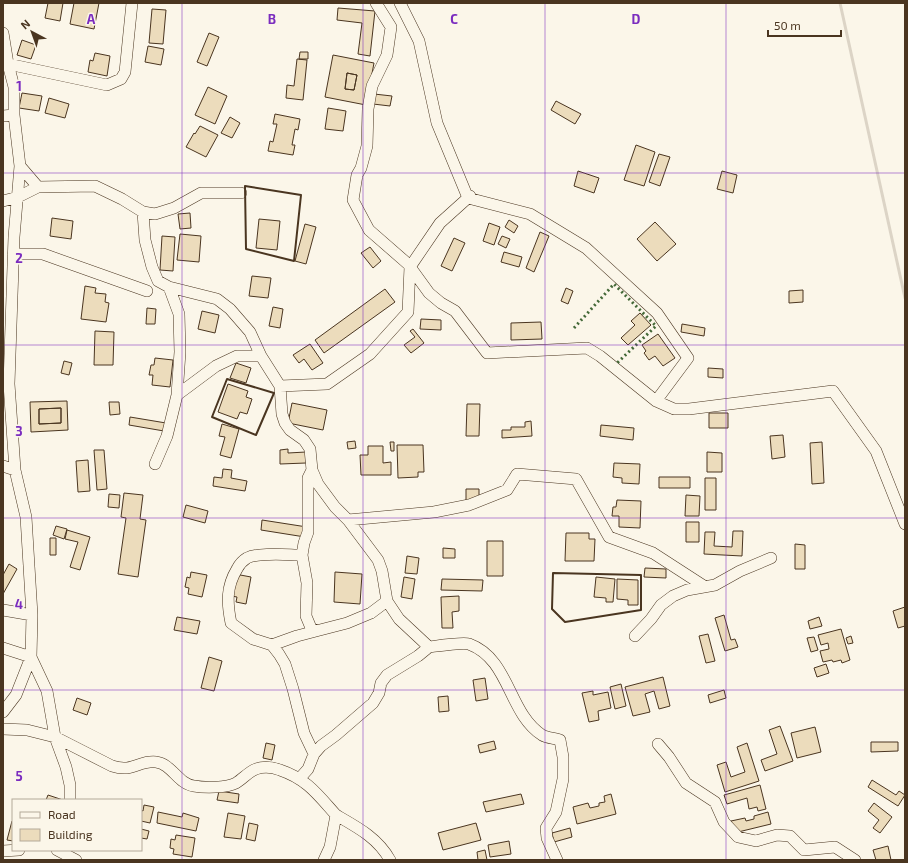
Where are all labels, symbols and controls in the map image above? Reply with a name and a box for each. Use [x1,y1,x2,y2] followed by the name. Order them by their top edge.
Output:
[87,11,96,27] text: A
[268,11,276,27] text: B
[450,11,458,27] text: C
[632,11,641,27] text: D
[12,12,52,52] north arrow
[768,12,841,38] scale bar
[18,17,32,32] text: N
[774,18,801,32] text: 50 m
[16,78,22,94] text: 1
[15,250,23,266] text: 2
[15,423,23,439] text: 3
[15,596,23,612] text: 4
[15,768,23,784] text: 5
[12,799,142,851] legend
[48,807,76,821] text: Road
[48,827,93,841] text: Building

